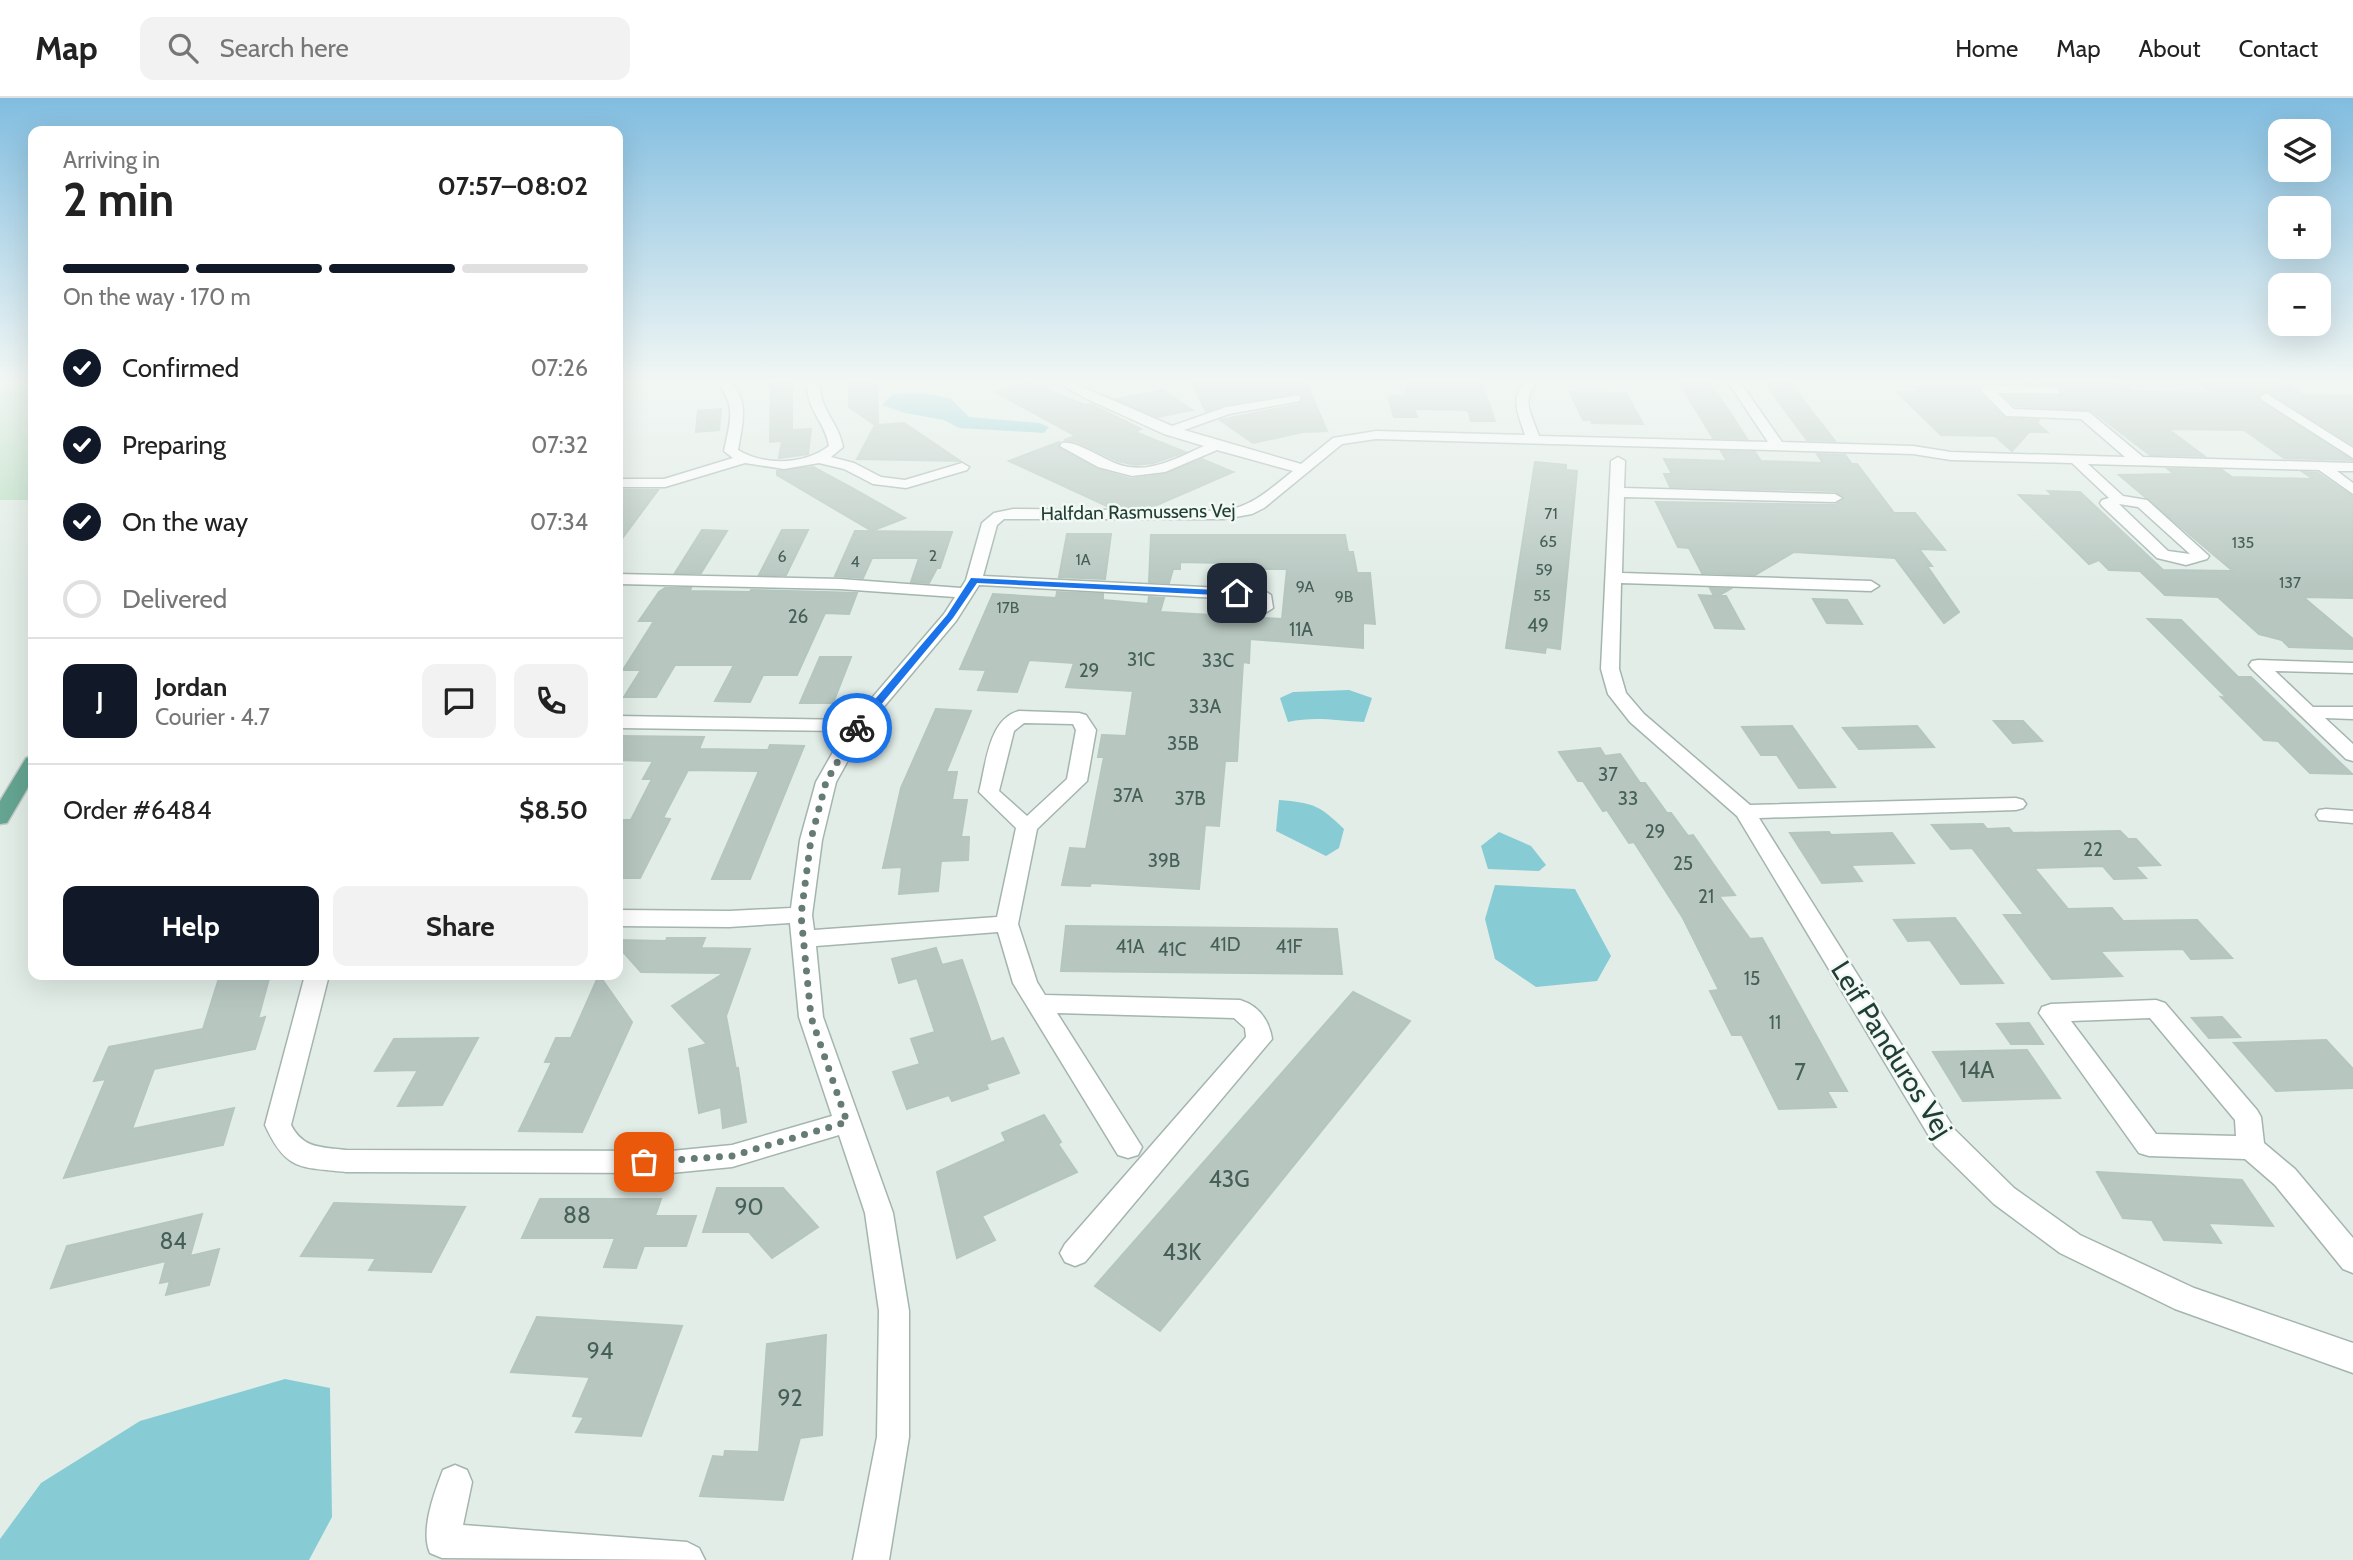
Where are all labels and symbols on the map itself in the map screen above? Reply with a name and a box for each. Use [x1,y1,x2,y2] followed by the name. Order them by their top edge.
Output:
[1040,499,1236,525] street label: Halfdan Rasmussens Vej
[1544,504,1558,523] house number: 71
[1539,532,1557,551] house number: 65
[2232,533,2254,552] house number: 135
[929,546,937,565] house number: 2
[777,547,787,566] house number: 6
[1075,550,1091,569] house number: 1A
[850,552,860,571] house number: 4
[1535,560,1553,579] house number: 59
[1207,563,1267,623] pin
[2279,573,2301,592] house number: 137
[1296,577,1314,596] house number: 9A
[1533,586,1551,605] house number: 55
[1335,587,1354,606] house number: 9B
[997,598,1020,617] house number: 17B
[788,605,808,628] house number: 26
[1527,614,1549,637] house number: 49
[1289,618,1313,641] house number: 11A
[1127,648,1155,671] house number: 31C
[1202,649,1234,672] house number: 33C
[1079,659,1099,682] house number: 29
[822,693,892,763] courier
[1189,695,1221,718] house number: 33A
[1167,732,1199,755] house number: 35B
[1598,763,1618,786] house number: 37
[1113,784,1144,807] house number: 37A
[1174,787,1206,810] house number: 37B
[1618,787,1638,810] house number: 33
[1645,820,1665,843] house number: 29
[2083,838,2103,861] house number: 22
[1148,849,1180,872] house number: 39B
[1673,852,1693,875] house number: 25
[1698,885,1714,908] house number: 21
[1210,933,1241,956] house number: 41D
[1116,935,1145,958] house number: 41A
[1275,935,1303,958] house number: 41F
[1158,938,1187,961] house number: 41C
[1824,954,1960,1144] street label: Leif Panduros Vej
[1744,967,1760,990] house number: 15
[1769,1011,1781,1034] house number: 11
[1960,1056,1994,1084] house number: 14A
[1794,1058,1806,1086] house number: 7
[614,1132,674,1192] pin
[1208,1165,1250,1193] house number: 43G
[734,1193,764,1221] house number: 90
[563,1201,591,1229] house number: 88
[159,1227,187,1255] house number: 84
[1163,1238,1201,1266] house number: 43K
[587,1337,613,1365] house number: 94
[777,1384,803,1412] house number: 92

